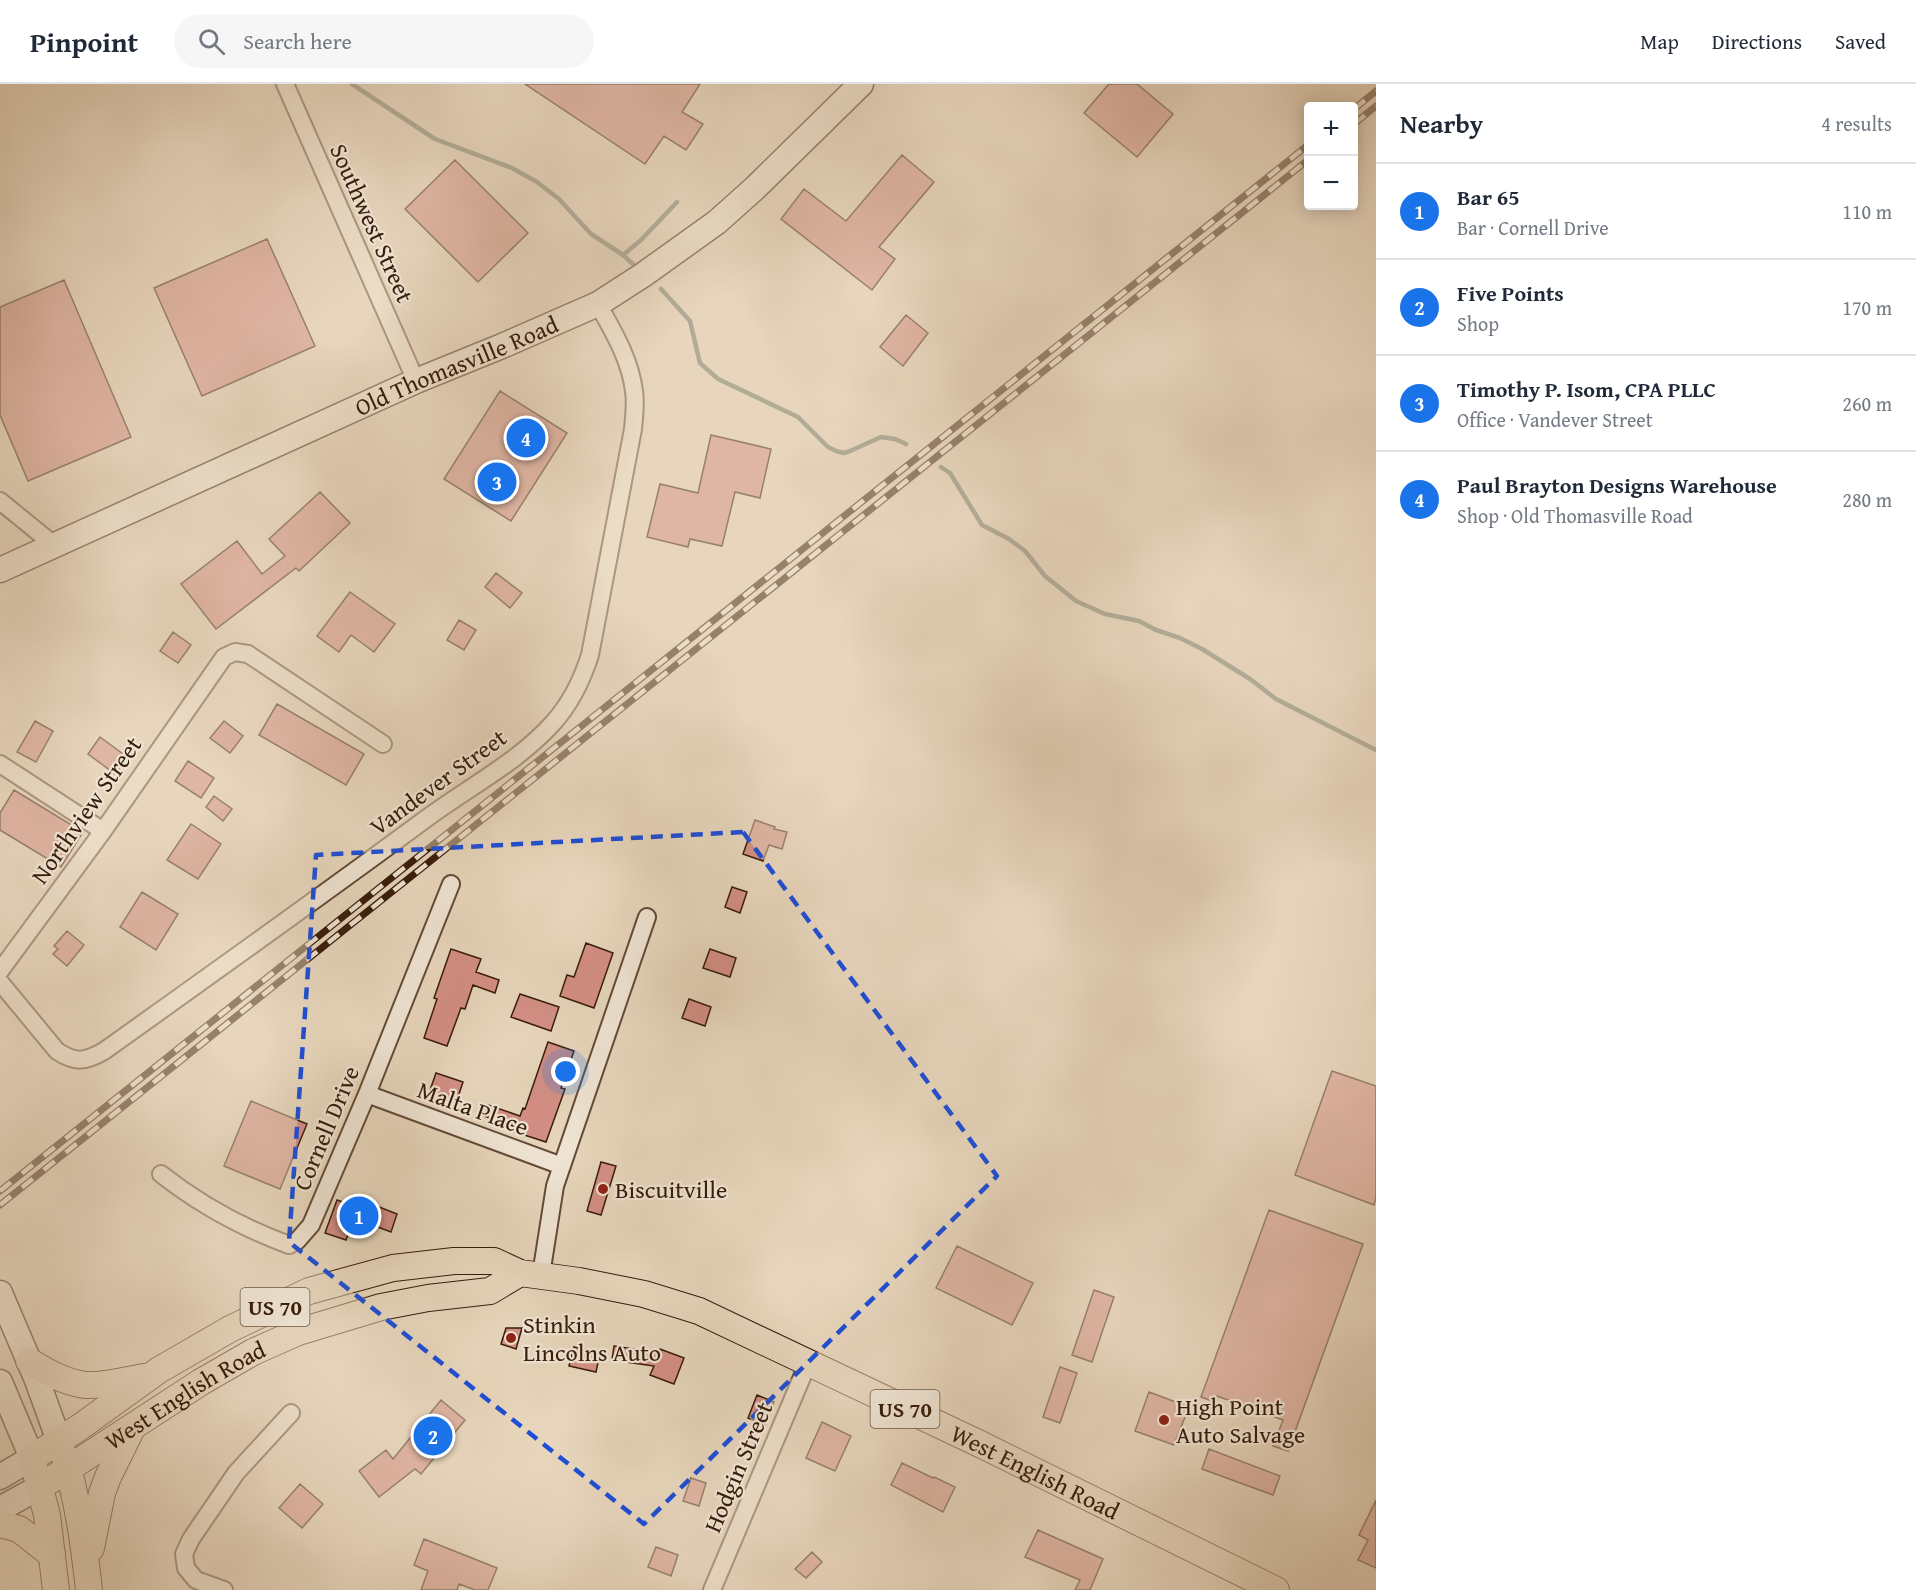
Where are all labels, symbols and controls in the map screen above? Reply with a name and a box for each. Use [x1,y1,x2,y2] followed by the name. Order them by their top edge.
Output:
[174,14,594,68] search box
[30,21,138,62] text: Pinpoint
[195,25,228,58] icon: search
[243,25,352,57] text: Search here
[1640,26,1679,57] text: Map
[1712,26,1802,57] text: Directions
[1835,26,1886,57] text: Saved
[1304,102,1358,210] map controls
[1304,102,1358,156] button: +
[1400,104,1483,143] text: Nearby
[1821,109,1892,138] text: 4 results
[321,138,423,309] street label: Southwest Street
[1304,156,1358,210] button: −
[1457,181,1520,213] text: Bar 65
[1414,197,1425,226] text: 1
[1842,197,1892,226] text: 110 m
[1457,213,1609,242] text: Bar · Cornell Drive
[1457,277,1564,309] text: Five Points
[1414,293,1425,322] text: 2
[1842,293,1892,322] text: 170 m
[349,306,563,424] street label: Old Thomasville Road
[1457,309,1499,338] text: Shop
[1457,373,1716,405] text: Timothy P. Isom, CPA PLLC
[1414,389,1425,418] text: 3
[1842,389,1892,418] text: 260 m
[1457,405,1653,434] text: Office · Vandever Street
[506,416,546,460] pin: 4
[478,460,516,504] pin: 3
[1457,469,1777,501] text: Paul Brayton Designs Warehouse
[1414,485,1425,514] text: 4
[1842,485,1892,514] text: 280 m
[1457,501,1693,530] text: Shop · Old Thomasville Road
[362,720,514,844] street label: Vandever Street
[22,729,150,891] street label: Northview Street
[551,1057,580,1086] your location
[284,1060,368,1196] street label: Cornell Drive
[413,1072,533,1144] street label: Malta Place
[615,1172,727,1207] place label: Biscuitville
[596,1182,610,1196] marker: Biscuitville
[340,1194,378,1238] pin: 1
[240,1288,310,1326] road number: US 70
[523,1307,661,1370] place label: Stinkin Lincolns Auto
[98,1331,271,1458] street label: West English Road
[504,1331,518,1345] marker: Stinkin Lincolns Auto
[1176,1389,1305,1452] place label: High Point Auto Salvage
[870,1390,940,1428] road number: US 70
[695,1396,781,1538] street label: Hodgin Street
[1157,1413,1171,1427] marker: High Point Auto Salvage
[414,1414,452,1458] pin: 2
[945,1415,1126,1528] street label: West English Road

